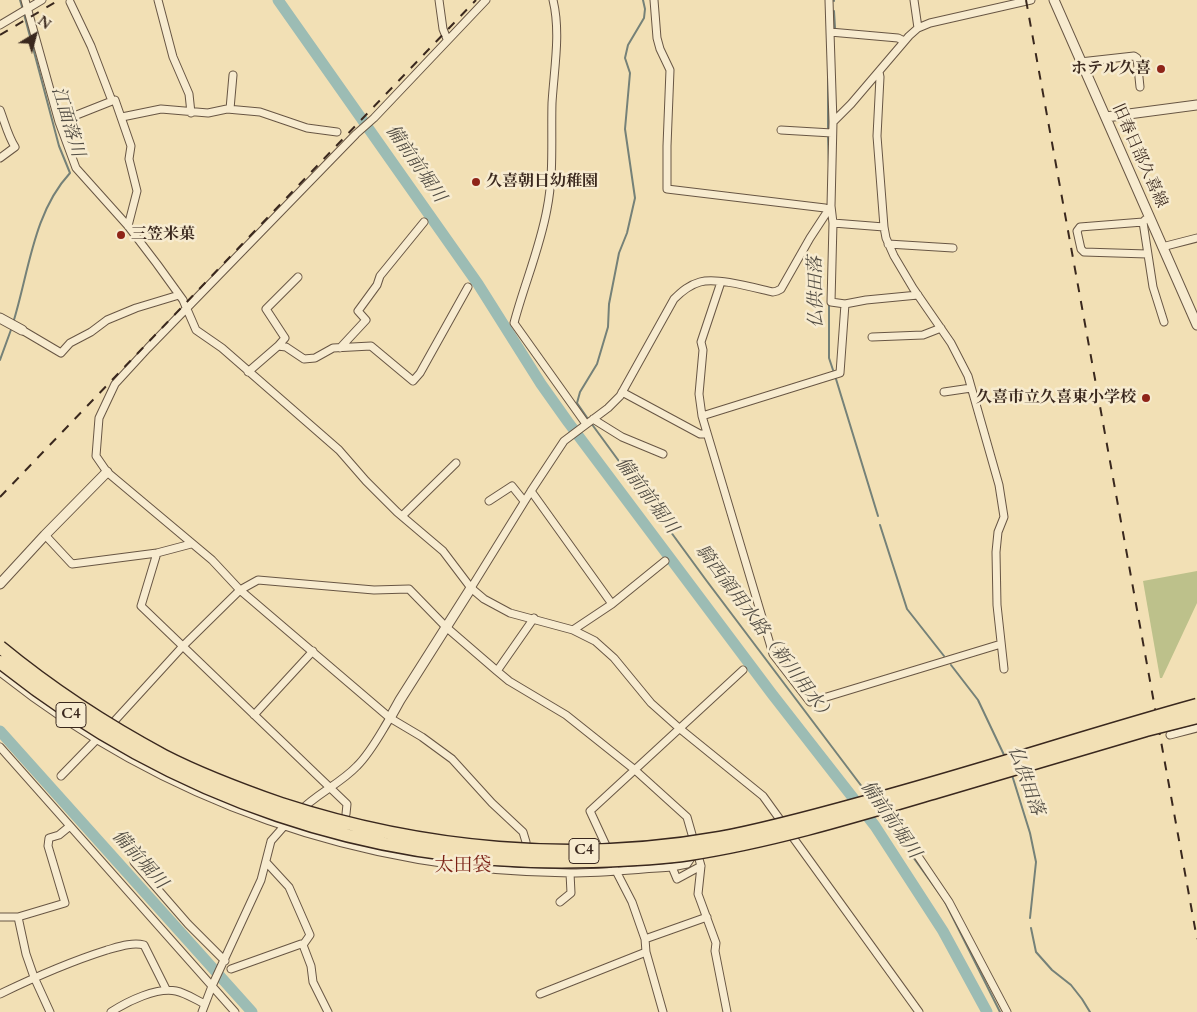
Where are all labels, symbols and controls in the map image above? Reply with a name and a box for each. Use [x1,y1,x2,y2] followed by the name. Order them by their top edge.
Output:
[10,10,60,60] north arrow
[34,11,55,34] text: N
[1071,59,1151,79] place label: ホテル久喜
[1155,63,1167,75] marker: ホテル久喜
[46,84,88,160] water label: 江面落川
[1107,101,1171,211] street label: 旧春日部久喜線
[380,121,450,207] water label: 備前前堀川
[486,172,598,192] place label: 久喜朝日幼稚園
[470,176,482,188] marker: 久喜朝日幼稚園
[131,225,195,245] place label: 三笠米菓
[115,229,127,241] marker: 三笠米菓
[806,256,828,328] water label: 仏供田落
[976,388,1136,408] place label: 久喜市立久喜東小学校
[1140,392,1152,404] marker: 久喜市立久喜東小学校
[610,454,682,538] water label: 備前前堀川
[690,541,838,727] water label: 騎西領用水路（新川用水）
[56,702,86,728] road number: C4
[1003,743,1047,819] water label: 仏供田落
[855,777,925,863] water label: 備前前堀川
[107,826,171,894] water label: 備前堀川
[569,838,599,864] road number: C4
[435,856,491,878] district label: 太田袋

